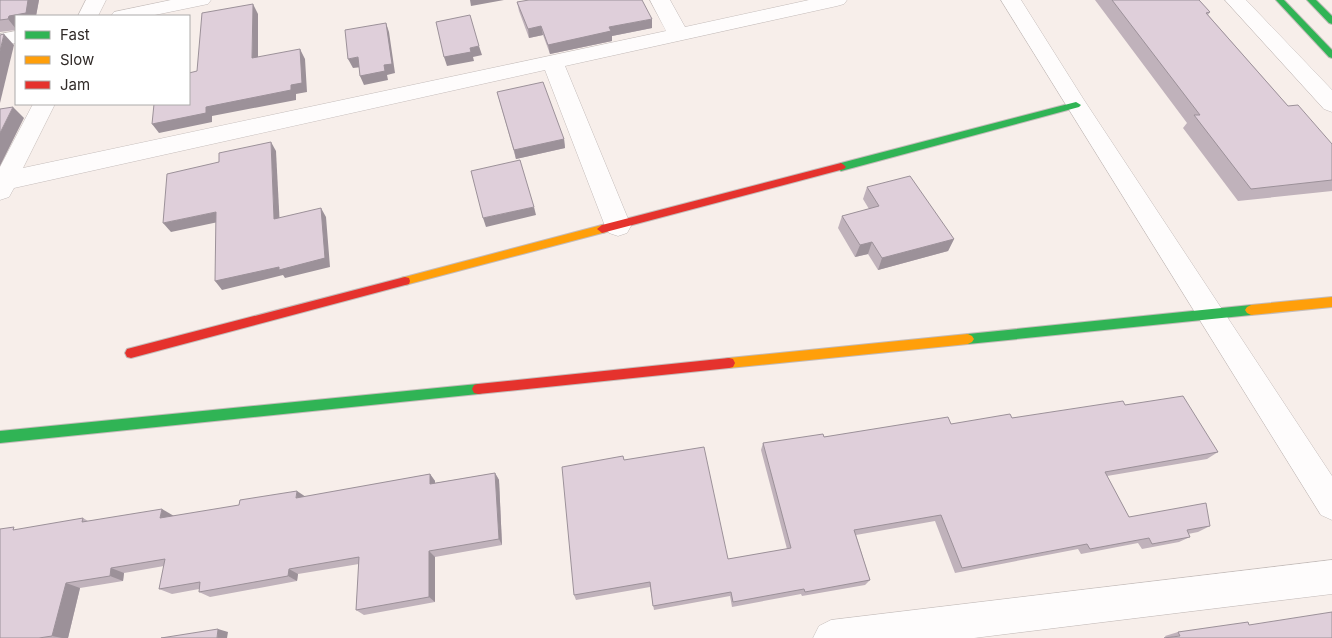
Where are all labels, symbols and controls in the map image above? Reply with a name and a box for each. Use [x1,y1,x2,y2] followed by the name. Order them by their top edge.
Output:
[15,15,190,105] legend
[60,25,90,44] text: Fast
[60,50,94,69] text: Slow
[60,75,90,94] text: Jam

